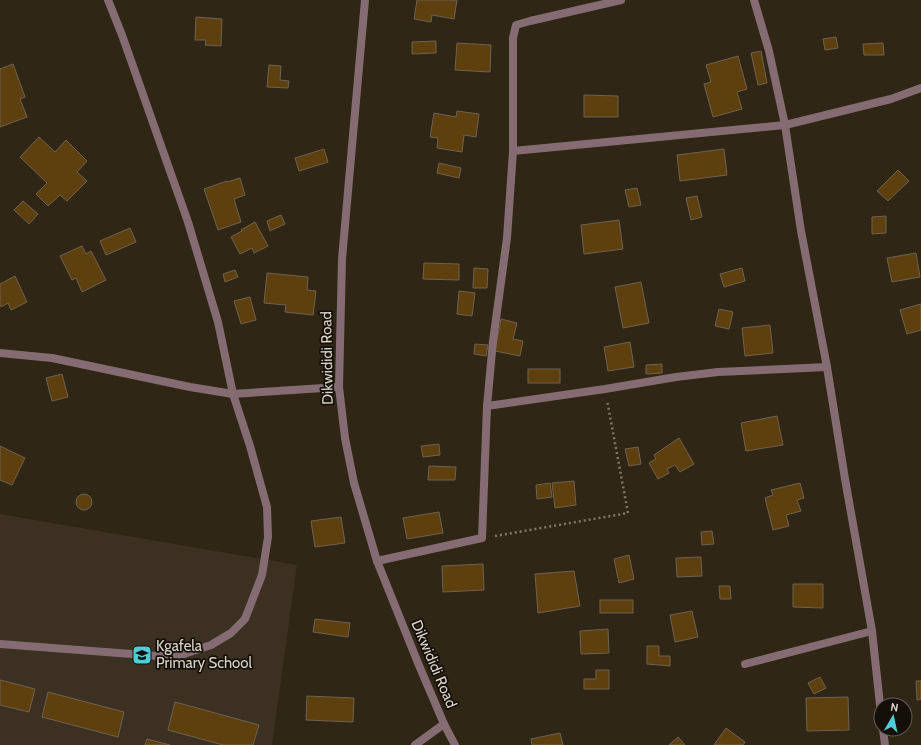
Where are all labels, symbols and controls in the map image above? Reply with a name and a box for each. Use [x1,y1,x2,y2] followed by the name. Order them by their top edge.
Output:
[317,311,337,405] street label: Dikwididi Road
[407,617,461,711] street label: Dikwididi Road
[156,637,253,672] place label: Kgafela Primary School
[131,644,153,666] school or university icon: Kgafela Primary School
[873,697,913,737] north arrow
[890,700,900,715] text: N

